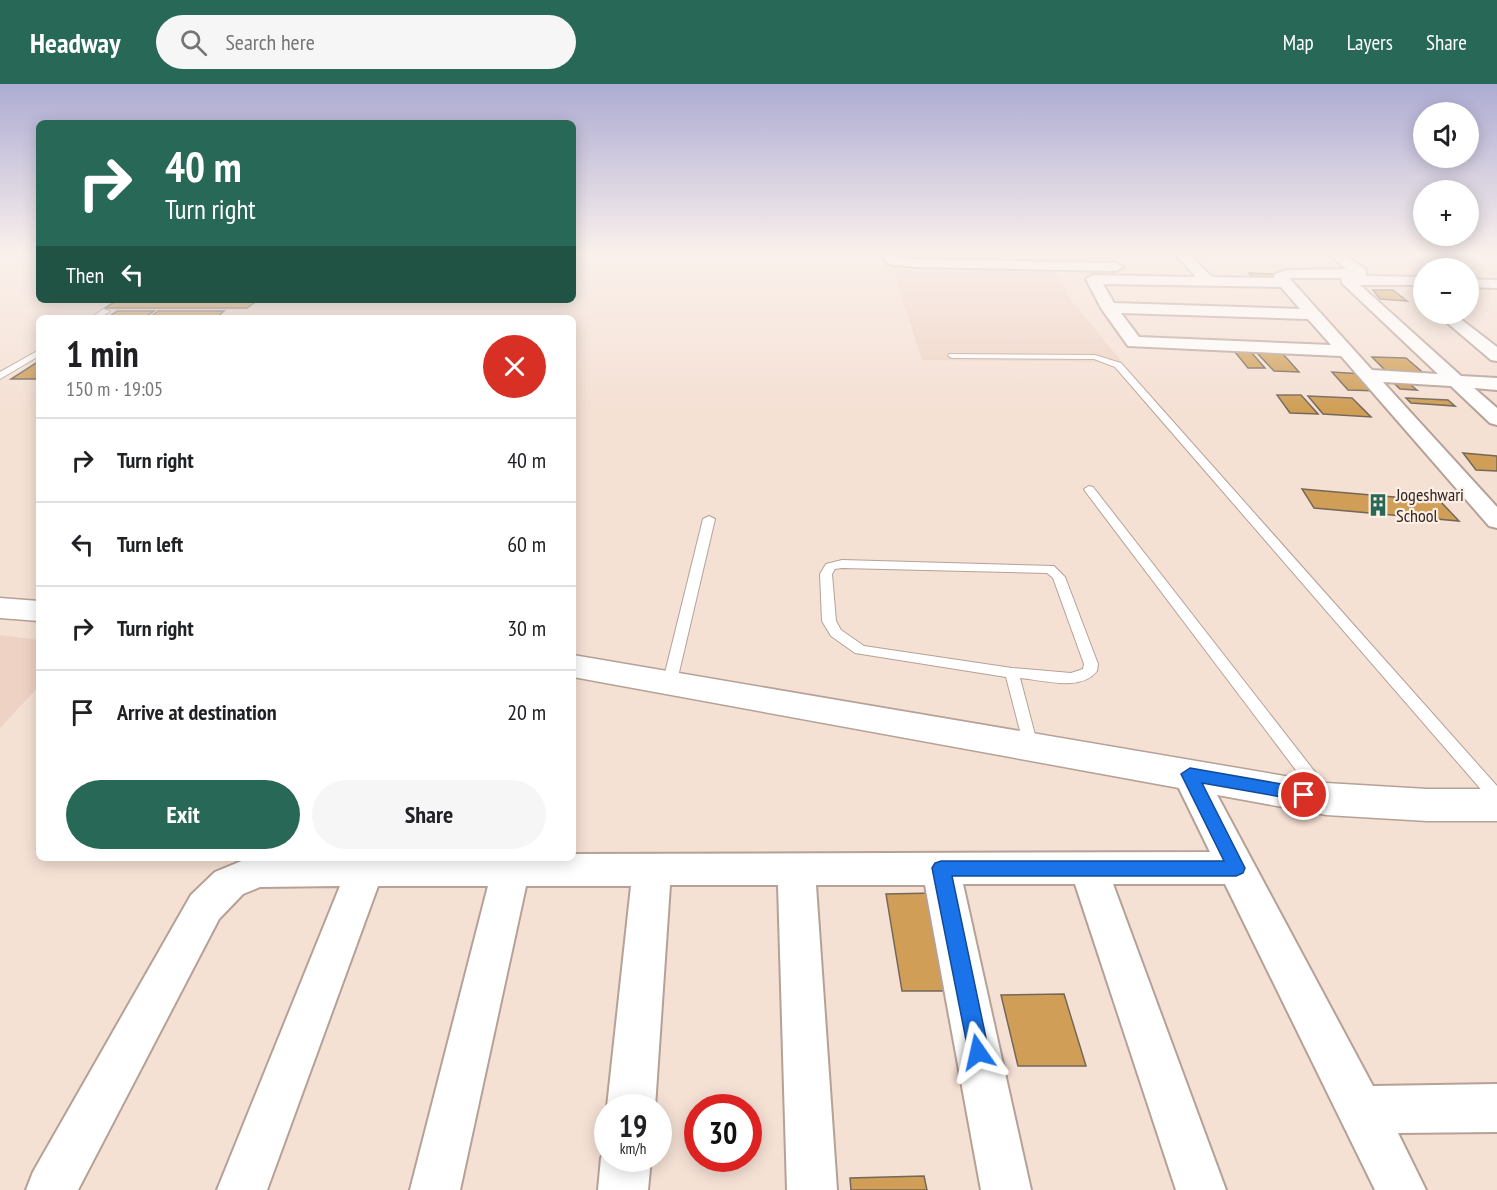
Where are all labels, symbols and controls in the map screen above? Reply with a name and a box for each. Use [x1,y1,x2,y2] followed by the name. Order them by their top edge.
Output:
[156,15,576,69] search box
[30,24,120,61] text: Headway
[177,26,210,59] icon: search
[225,28,315,56] text: Search here
[1283,29,1314,56] text: Map
[1347,29,1393,56] text: Layers
[1426,29,1467,56] text: Share
[1413,102,1479,324] map controls
[1413,102,1479,168] button: sound
[165,139,242,194] text: 40 m
[66,144,144,222] icon: right
[1413,180,1479,246] button: +
[165,192,256,226] text: Turn right
[116,258,149,291] icon: left
[1413,258,1479,324] button: −
[66,261,104,289] text: Then
[66,330,139,377] text: 1 min
[483,335,546,398] button: close
[66,376,163,402] text: 150 m · 19:05
[66,444,99,477] icon: right
[117,446,194,474] text: Turn right
[507,446,546,474] text: 40 m
[1395,483,1464,527] place label: Jogeshwari School
[1365,492,1391,518] building icon: Jogeshwari School
[66,528,99,561] icon: left
[117,530,183,558] text: Turn left
[507,530,546,558] text: 60 m
[66,612,99,645] icon: right
[117,614,194,642] text: Turn right
[507,614,546,642] text: 30 m
[66,696,99,729] icon: arrive
[117,698,277,726] text: Arrive at destination
[507,698,546,726] text: 20 m
[1278,769,1329,820] pin
[1287,778,1320,811] icon: arrive
[66,780,300,849] button: Exit
[312,780,546,849] button: Share
[946,1020,1010,1084] position arrow
[684,1094,762,1172] speed limit sign: 30
[619,1106,647,1145] text: 19
[620,1139,646,1158] text: km/h

